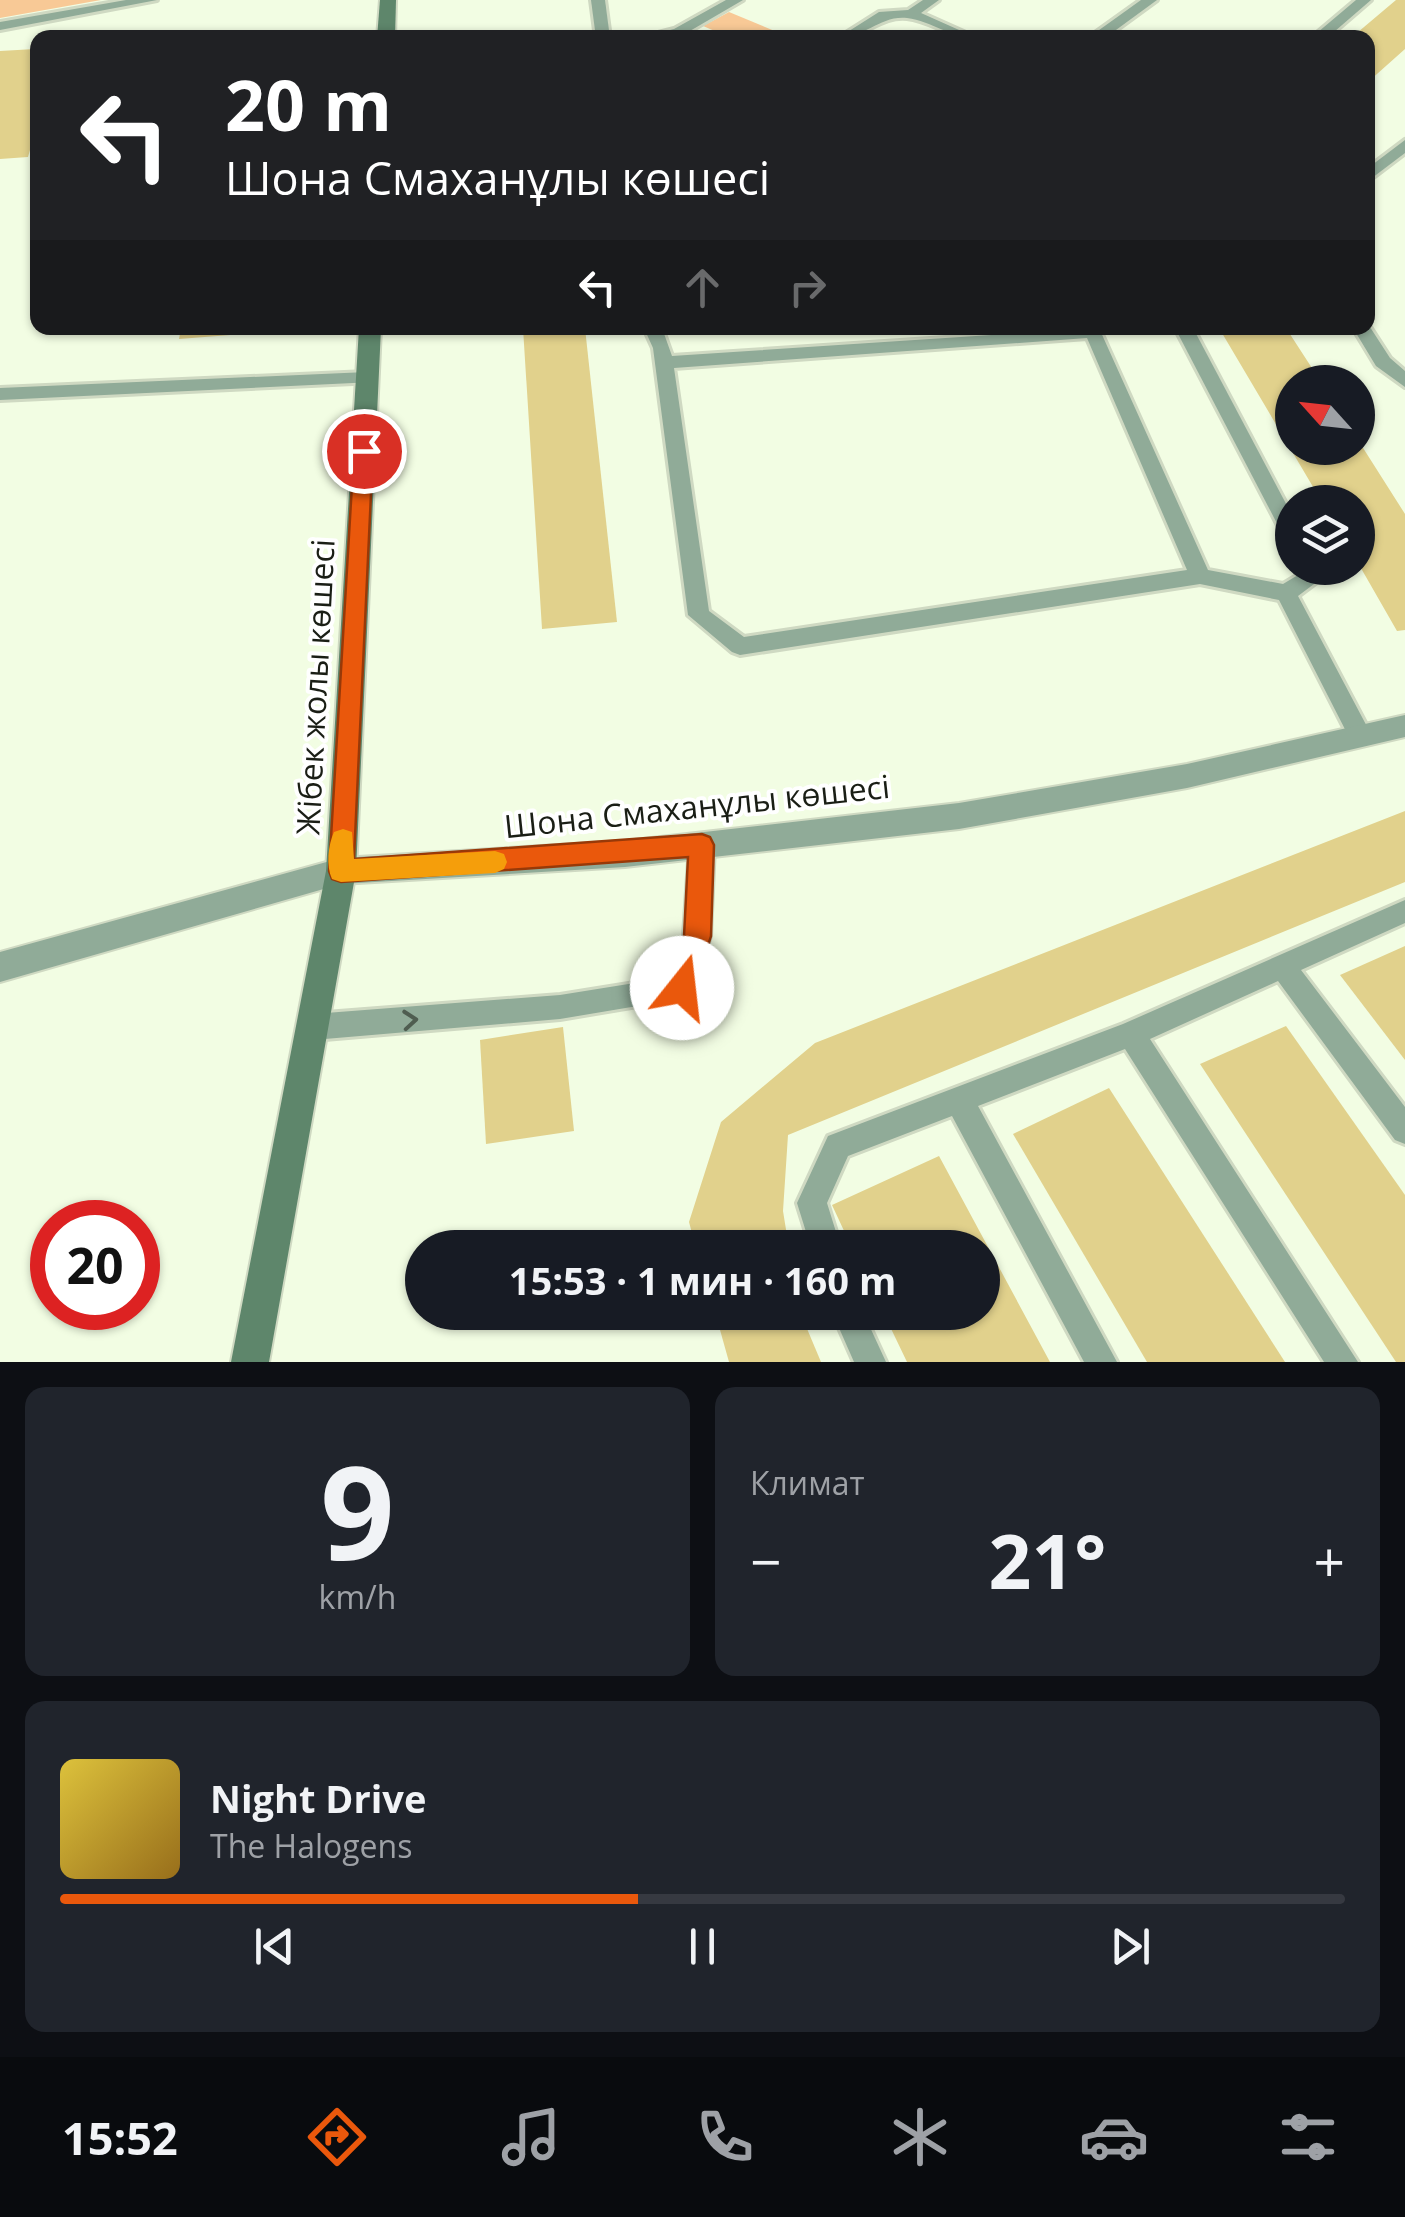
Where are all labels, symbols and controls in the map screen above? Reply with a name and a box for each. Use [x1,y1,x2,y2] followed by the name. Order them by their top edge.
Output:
[225,56,392,152] text: 20 m
[60,70,190,200] icon: left
[225,147,770,208] text: Шона Смаханұлы көшесі
[570,260,625,315] icon: left
[675,260,730,315] icon: ahead
[780,260,835,315] icon: right
[1275,365,1375,465] north arrow
[1275,365,1375,585] map controls
[322,409,407,494] pin
[337,424,392,479] icon: arrive
[1275,485,1375,585] button: layers
[285,538,344,836] street label: Жібек жолы көшесі
[502,764,892,847] street label: Шона Смаханұлы көшесі
[630,936,734,1040] position arrow
[402,1009,418,1031] one-way arrow
[30,1200,160,1330] speed limit sign: 20
[509,1254,896,1306] text: 15:53 · 1 мин · 160 m
[320,1421,395,1598] text: 9
[750,1461,864,1504] text: Климат
[989,1509,1106,1611] text: 21°
[750,1523,781,1598] text: −
[1314,1523,1345,1598] text: +
[319,1575,396,1618] text: km/h
[210,1772,426,1824] text: Night Drive
[210,1824,412,1867] text: The Halogens
[247,1919,302,1974] icon: previous
[675,1919,730,1974] icon: pause
[1103,1919,1158,1974] icon: next
[302,2102,372,2172] icon: directions
[496,2102,566,2172] icon: music
[690,2102,760,2172] icon: phone
[885,2102,955,2172] icon: climate
[1079,2102,1149,2172] icon: car
[1273,2102,1343,2172] icon: filters
[62,2107,178,2168] text: 15:52

